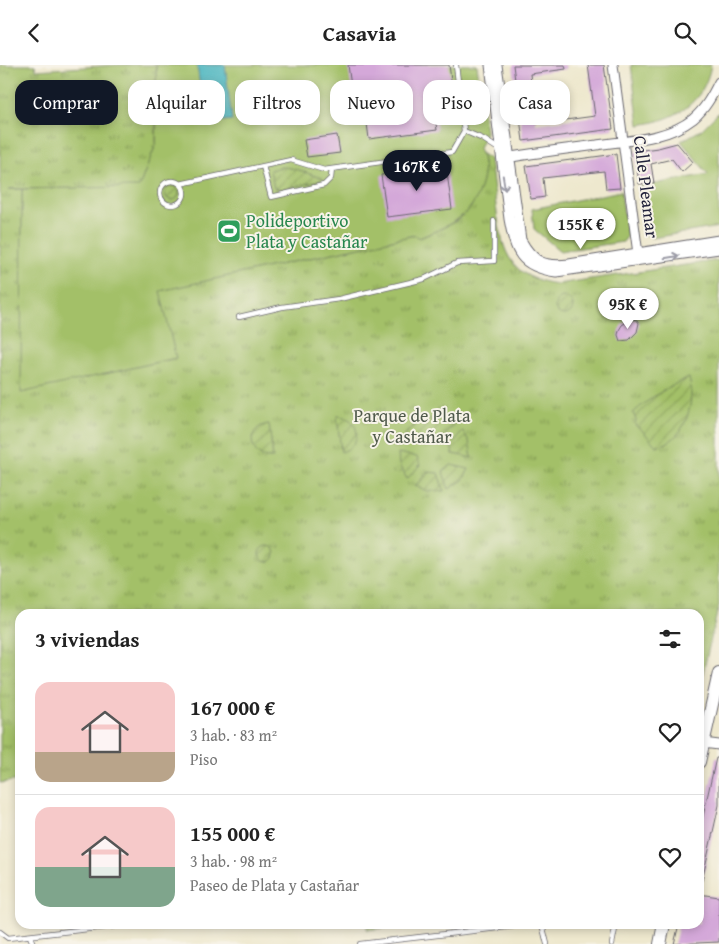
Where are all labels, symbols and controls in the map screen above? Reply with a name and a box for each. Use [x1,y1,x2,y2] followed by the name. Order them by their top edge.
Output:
[323,17,396,49] text: Casavia
[20,19,48,47] icon: back
[671,19,699,47] icon: search
[15,80,118,125] chip: Comprar
[128,80,225,125] chip: Alquilar
[235,80,320,125] chip: Filtros
[330,80,413,125] chip: Nuevo
[423,80,490,125] chip: Piso
[500,80,570,125] chip: Casa
[627,134,666,240] street label: Calle Pleamar
[376,149,458,192] pin: 167K €
[394,154,440,178] text: 167K €
[500,174,510,190] one-way arrow
[246,207,368,255] place label: Polideportivo Plata y Castañar
[540,207,622,250] pin: 155K €
[558,212,604,236] text: 155K €
[216,218,242,244] sports icon: Polideportivo Plata y Castañar
[663,251,679,261] one-way arrow
[593,287,663,330] pin: 95K €
[609,292,647,316] text: 95K €
[353,402,471,450] park label: Parque de Plata y Castañar
[35,624,140,655] text: 3 viviendas
[656,625,684,653] icon: filters
[190,692,275,723] text: 167 000 €
[75,702,135,762] icon: home
[656,718,684,746] icon: heart
[190,723,277,747] text: 3 hab. · 83 m²
[190,747,218,771] text: Piso
[190,818,275,849] text: 155 000 €
[75,827,135,887] icon: home
[656,843,684,871] icon: heart
[190,849,277,873] text: 3 hab. · 98 m²
[190,873,359,897] text: Paseo de Plata y Castañar

